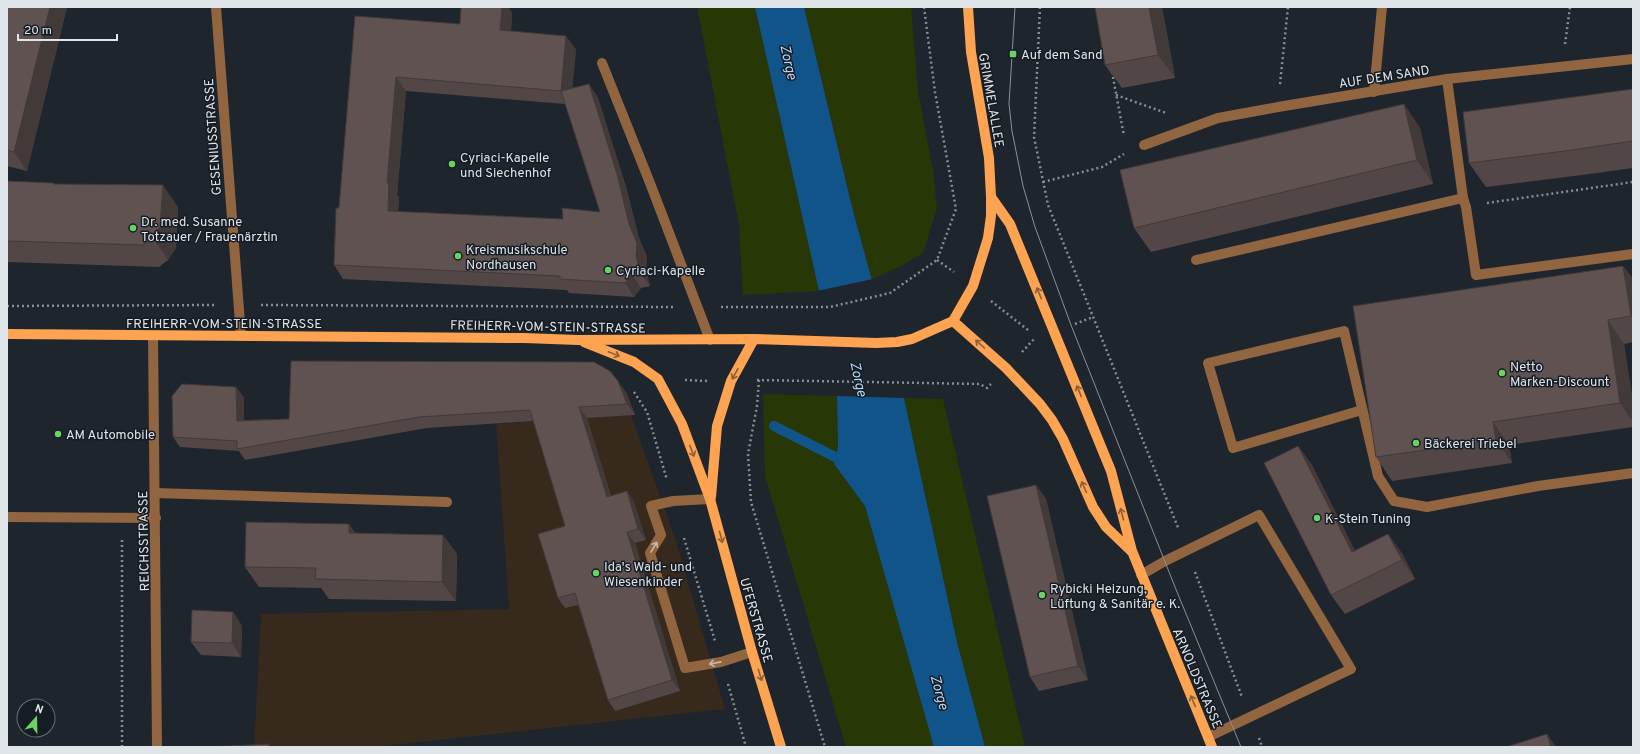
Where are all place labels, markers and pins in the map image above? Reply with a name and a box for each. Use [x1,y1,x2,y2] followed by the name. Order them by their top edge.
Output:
[1021,48,1103,64] place label: Auf dem Sand
[1008,49,1018,59] marker: Auf dem Sand
[460,151,552,182] place label: Cyriaci-Kapelle und Siechenhof
[447,159,457,169] marker: Cyriaci-Kapelle und Siechenhof
[141,215,278,246] place label: Dr. med. Susanne Totzauer / Frauenärztin
[128,223,138,233] marker: Dr. med. Susanne Totzauer / Frauenärztin
[466,243,568,274] place label: Kreismusikschule Nordhausen
[453,251,463,261] marker: Kreismusikschule Nordhausen
[616,264,705,280] place label: Cyriaci-Kapelle
[603,265,613,275] marker: Cyriaci-Kapelle
[1510,360,1610,391] place label: Netto Marken-Discount
[1497,368,1507,378] marker: Netto Marken-Discount
[66,428,155,444] place label: AM Automobile
[53,429,63,439] marker: AM Automobile
[1424,437,1517,453] place label: Bäckerei Triebel
[1411,438,1421,448] marker: Bäckerei Triebel
[1325,512,1411,528] place label: K-Stein Tuning
[1312,513,1322,523] marker: K-Stein Tuning
[604,560,692,591] place label: Ida's Wald- und Wiesenkinder
[591,568,601,578] marker: Ida's Wald- und Wiesenkinder
[1050,582,1180,613] place label: Rybicki Heizung, Lüftung & Sanitär e. K.
[1037,590,1047,600] marker: Rybicki Heizung, Lüftung & Sanitär e. K.

